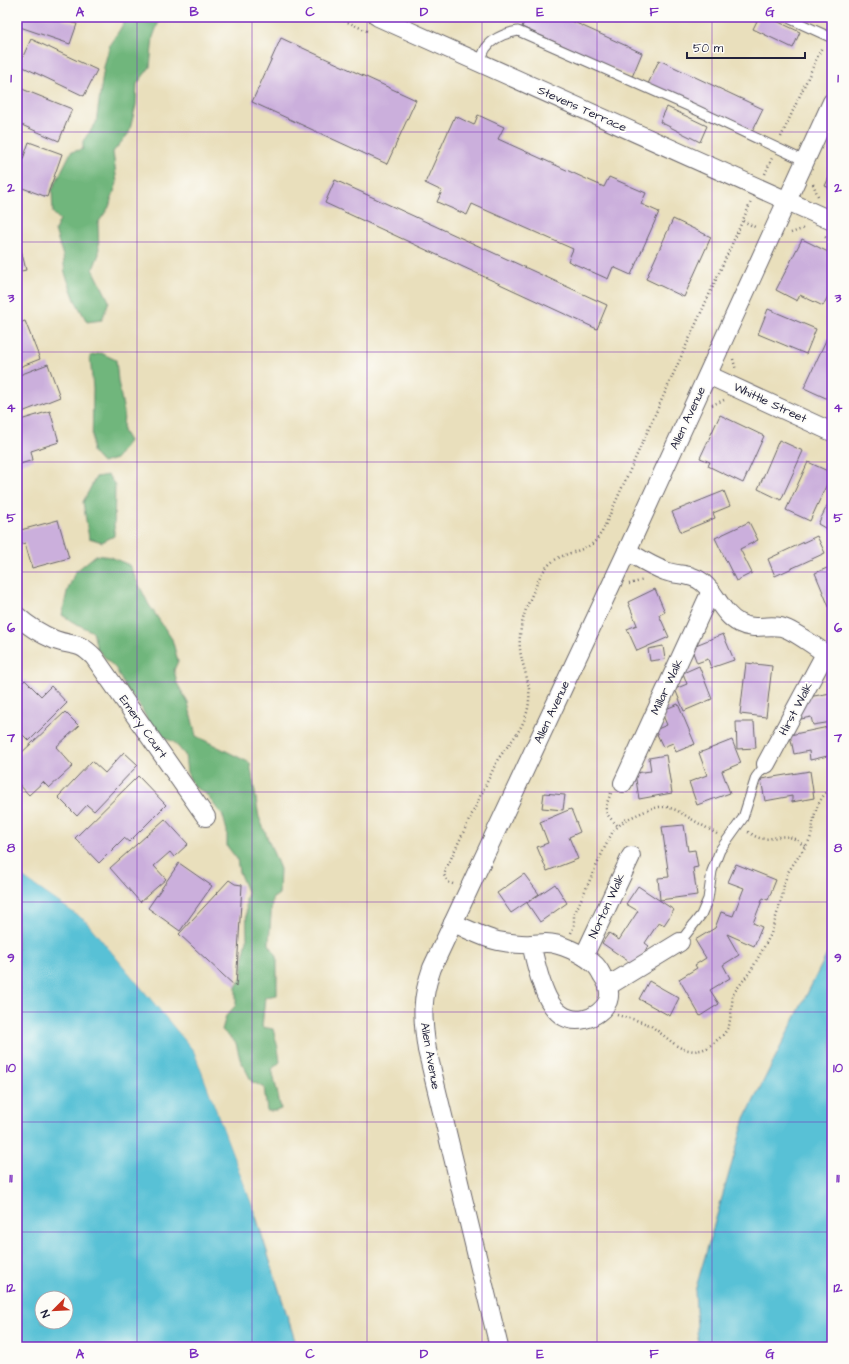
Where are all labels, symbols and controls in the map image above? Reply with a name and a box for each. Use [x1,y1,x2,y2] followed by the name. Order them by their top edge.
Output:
[76,3,85,21] text: A
[189,3,199,21] text: B
[305,3,315,21] text: C
[420,3,429,21] text: D
[536,3,544,21] text: E
[649,3,659,21] text: F
[765,3,775,21] text: G
[687,34,805,60] scale bar
[693,40,724,57] text: 50 m
[10,69,12,87] text: 1
[837,69,839,87] text: 1
[535,82,630,136] street label: Stevens Terrace
[6,179,15,197] text: 2
[833,179,842,197] text: 2
[7,289,15,307] text: 3
[834,289,842,307] text: 3
[731,379,810,427] street label: Whittle Street
[666,383,710,452] street label: Allen Avenue
[7,399,16,417] text: 4
[834,399,843,417] text: 4
[6,509,16,527] text: 5
[833,509,843,527] text: 5
[7,619,16,637] text: 6
[834,619,843,637] text: 6
[647,656,688,718] street label: Millar Walk
[530,677,574,746] street label: Allen Avenue
[775,679,817,739] street label: Hirst Walk
[114,692,171,763] street label: Emery Court
[6,729,16,747] text: 7
[833,729,843,747] text: 7
[7,839,16,857] text: 8
[834,839,843,857] text: 8
[585,870,630,941] street label: Norton Walk
[7,949,15,967] text: 9
[834,949,842,967] text: 9
[416,1021,444,1091] street label: Allen Avenue
[6,1059,17,1077] text: 10
[833,1059,844,1077] text: 10
[9,1169,13,1187] text: 11
[836,1169,840,1187] text: 11
[6,1279,16,1297] text: 12
[833,1279,843,1297] text: 12
[34,1290,74,1330] north arrow
[37,1308,54,1320] text: N
[76,1345,85,1363] text: A
[189,1345,199,1363] text: B
[305,1345,315,1363] text: C
[420,1345,429,1363] text: D
[536,1345,544,1363] text: E
[649,1345,659,1363] text: F
[765,1345,775,1363] text: G

